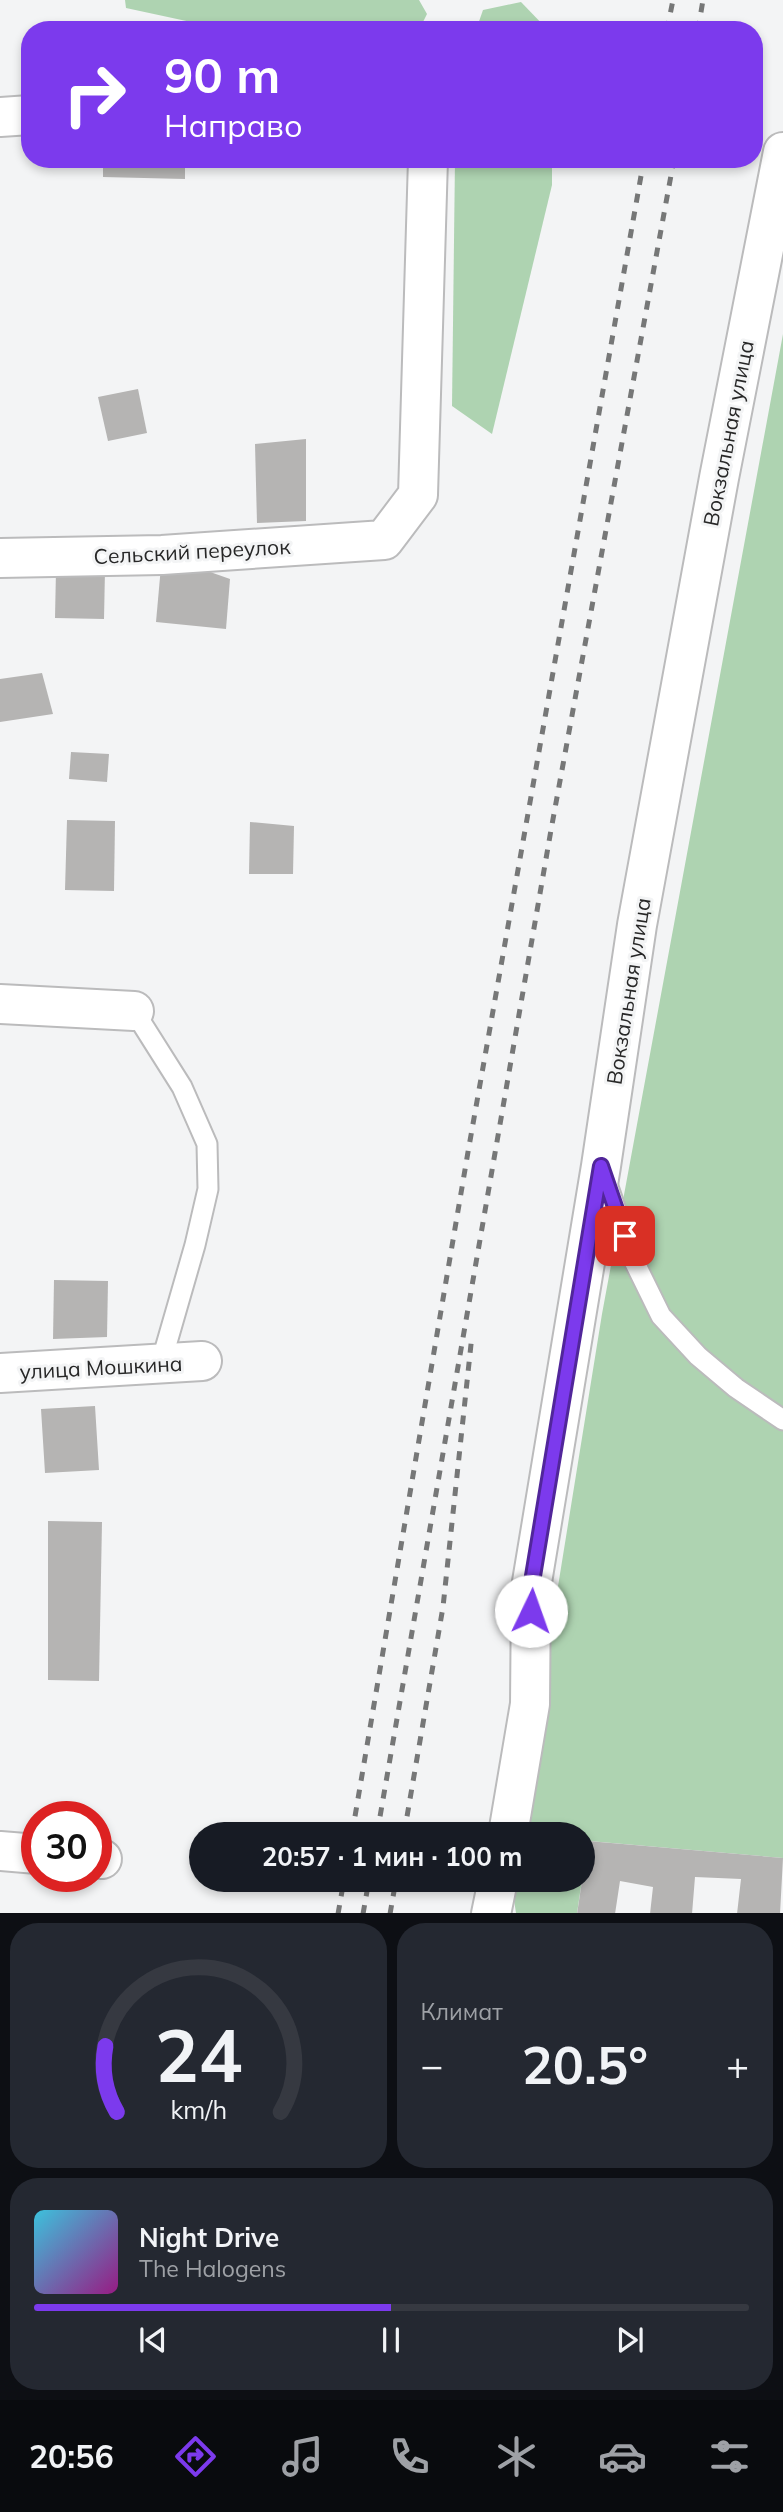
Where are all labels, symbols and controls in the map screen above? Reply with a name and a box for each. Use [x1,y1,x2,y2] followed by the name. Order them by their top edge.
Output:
[164,44,280,105] text: 90 m
[49,49,140,140] icon: right
[164,105,303,145] text: Направо
[697,338,759,528] street label: Вокзальная улица
[93,533,292,569] street label: Сельский переулок
[600,896,656,1086] street label: Вокзальная улица
[595,1206,655,1266] pin
[606,1217,644,1255] icon: arrive
[19,1350,183,1384] street label: улица Мошкина
[494,1574,568,1648] position arrow
[21,1801,112,1892] speed limit sign: 30
[262,1840,522,1873] text: 20:57 · 1 мин · 100 m
[421,1997,503,2026] text: Климат
[155,2009,242,2100] text: 24
[522,2032,648,2097] text: 20.5°
[421,2041,443,2089] text: −
[726,2041,749,2089] text: +
[170,2093,227,2124] text: km/h
[139,2221,279,2254] text: Night Drive
[139,2254,286,2283] text: The Halogens
[134,2321,172,2359] icon: previous
[372,2321,410,2359] icon: pause
[611,2321,649,2359] icon: next
[171,2432,220,2481] icon: directions
[278,2432,327,2481] icon: music
[385,2432,434,2481] icon: phone
[492,2432,541,2481] icon: climate
[598,2432,647,2481] icon: car
[705,2432,754,2481] icon: filters
[29,2436,114,2476] text: 20:56

